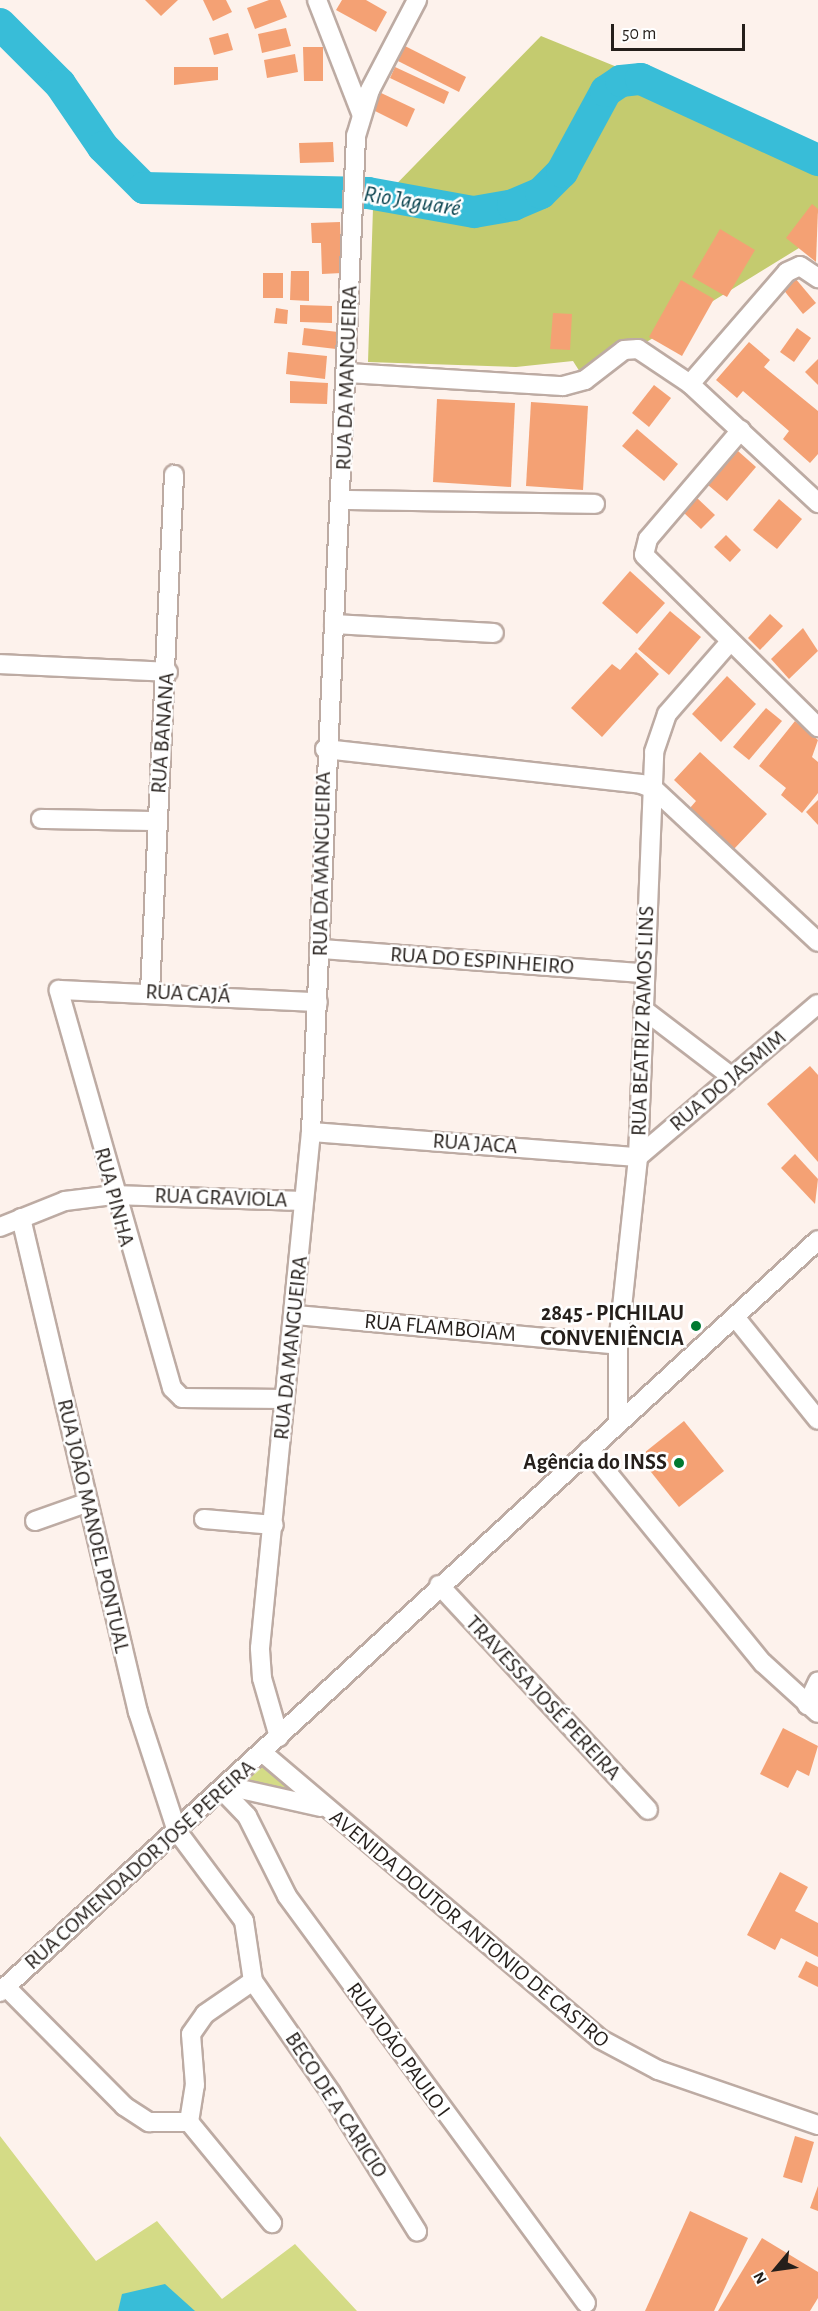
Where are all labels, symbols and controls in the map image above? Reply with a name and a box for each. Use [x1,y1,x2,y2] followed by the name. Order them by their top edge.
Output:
[614,12,748,50] scale bar
[622,25,656,43] text: 50 m
[361,180,463,224] water label: Rio Jaguaré
[331,285,363,471] street label: RUA DA MANGUEIRA
[146,671,180,795] street label: RUA BANANA
[307,771,337,957] street label: RUA DA MANGUEIRA
[626,905,660,1137] street label: RUA BEATRIZ RAMOS LINS
[389,941,575,981] street label: RUA DO ESPINHEIRO
[145,979,231,1009] street label: RUA CAJÁ
[664,1025,792,1137] street label: RUA DO JASMIM
[432,1128,518,1160] street label: RUA JACA
[88,1144,140,1250] street label: RUA PINHA
[154,1182,288,1214] street label: RUA GRAVIOLA
[268,1255,314,1441] street label: RUA DA MANGUEIRA
[540,1300,684,1352] place label: 2845 - PICHILAU CONVENIÊNCIA
[363,1308,517,1348] street label: RUA FLAMBOIAM
[689,1319,703,1333] marker: 2845 - PICHILAU CONVENIÊNCIA
[51,1396,135,1656] street label: RUA JOÃO MANOEL PONTUAL
[523,1450,667,1476] place label: Agência do INSS
[672,1456,686,1470] marker: Agência do INSS
[460,1610,626,1786] street label: TRAVESSA JOSÉ PEREIRA
[19,1754,261,1976] street label: RUA COMENDADOR JOSE PEREIRA
[324,1804,614,2054] street label: AVENIDA DOUTOR ANTONIO DE CASTRO
[340,1978,456,2122] street label: RUA JOÃO PAULO I
[279,2027,393,2183] street label: BECO DE A CARICIO
[746,2239,806,2299] north arrow
[751,2269,770,2286] text: N

